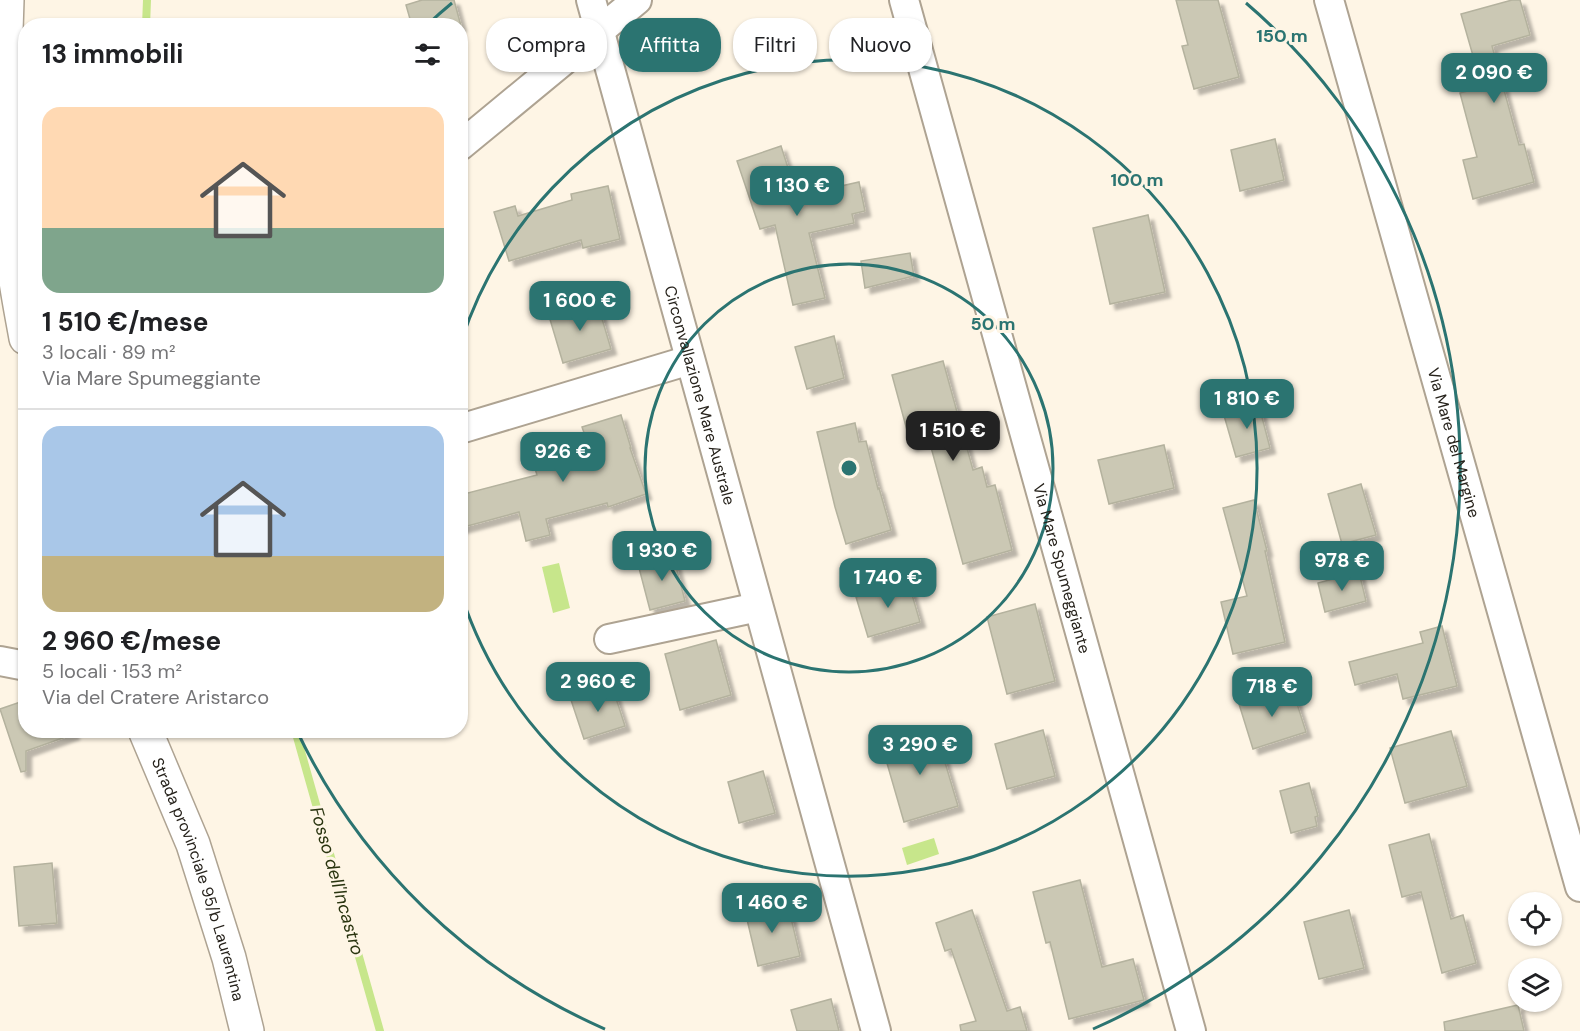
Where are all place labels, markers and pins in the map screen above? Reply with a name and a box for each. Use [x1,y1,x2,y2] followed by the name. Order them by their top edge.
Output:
[1439,53,1549,104] pin: 2 090 €
[742,166,852,217] pin: 1 130 €
[525,281,635,332] pin: 1 600 €
[1192,379,1302,430] pin: 1 810 €
[898,411,1008,462] pin: 1 510 €
[521,432,605,483] pin: 926 €
[839,458,859,478] centre of rings
[607,531,717,582] pin: 1 930 €
[1300,541,1384,592] pin: 978 €
[833,558,943,609] pin: 1 740 €
[543,662,653,713] pin: 2 960 €
[1230,667,1314,718] pin: 718 €
[865,725,975,776] pin: 3 290 €
[717,883,827,934] pin: 1 460 €

